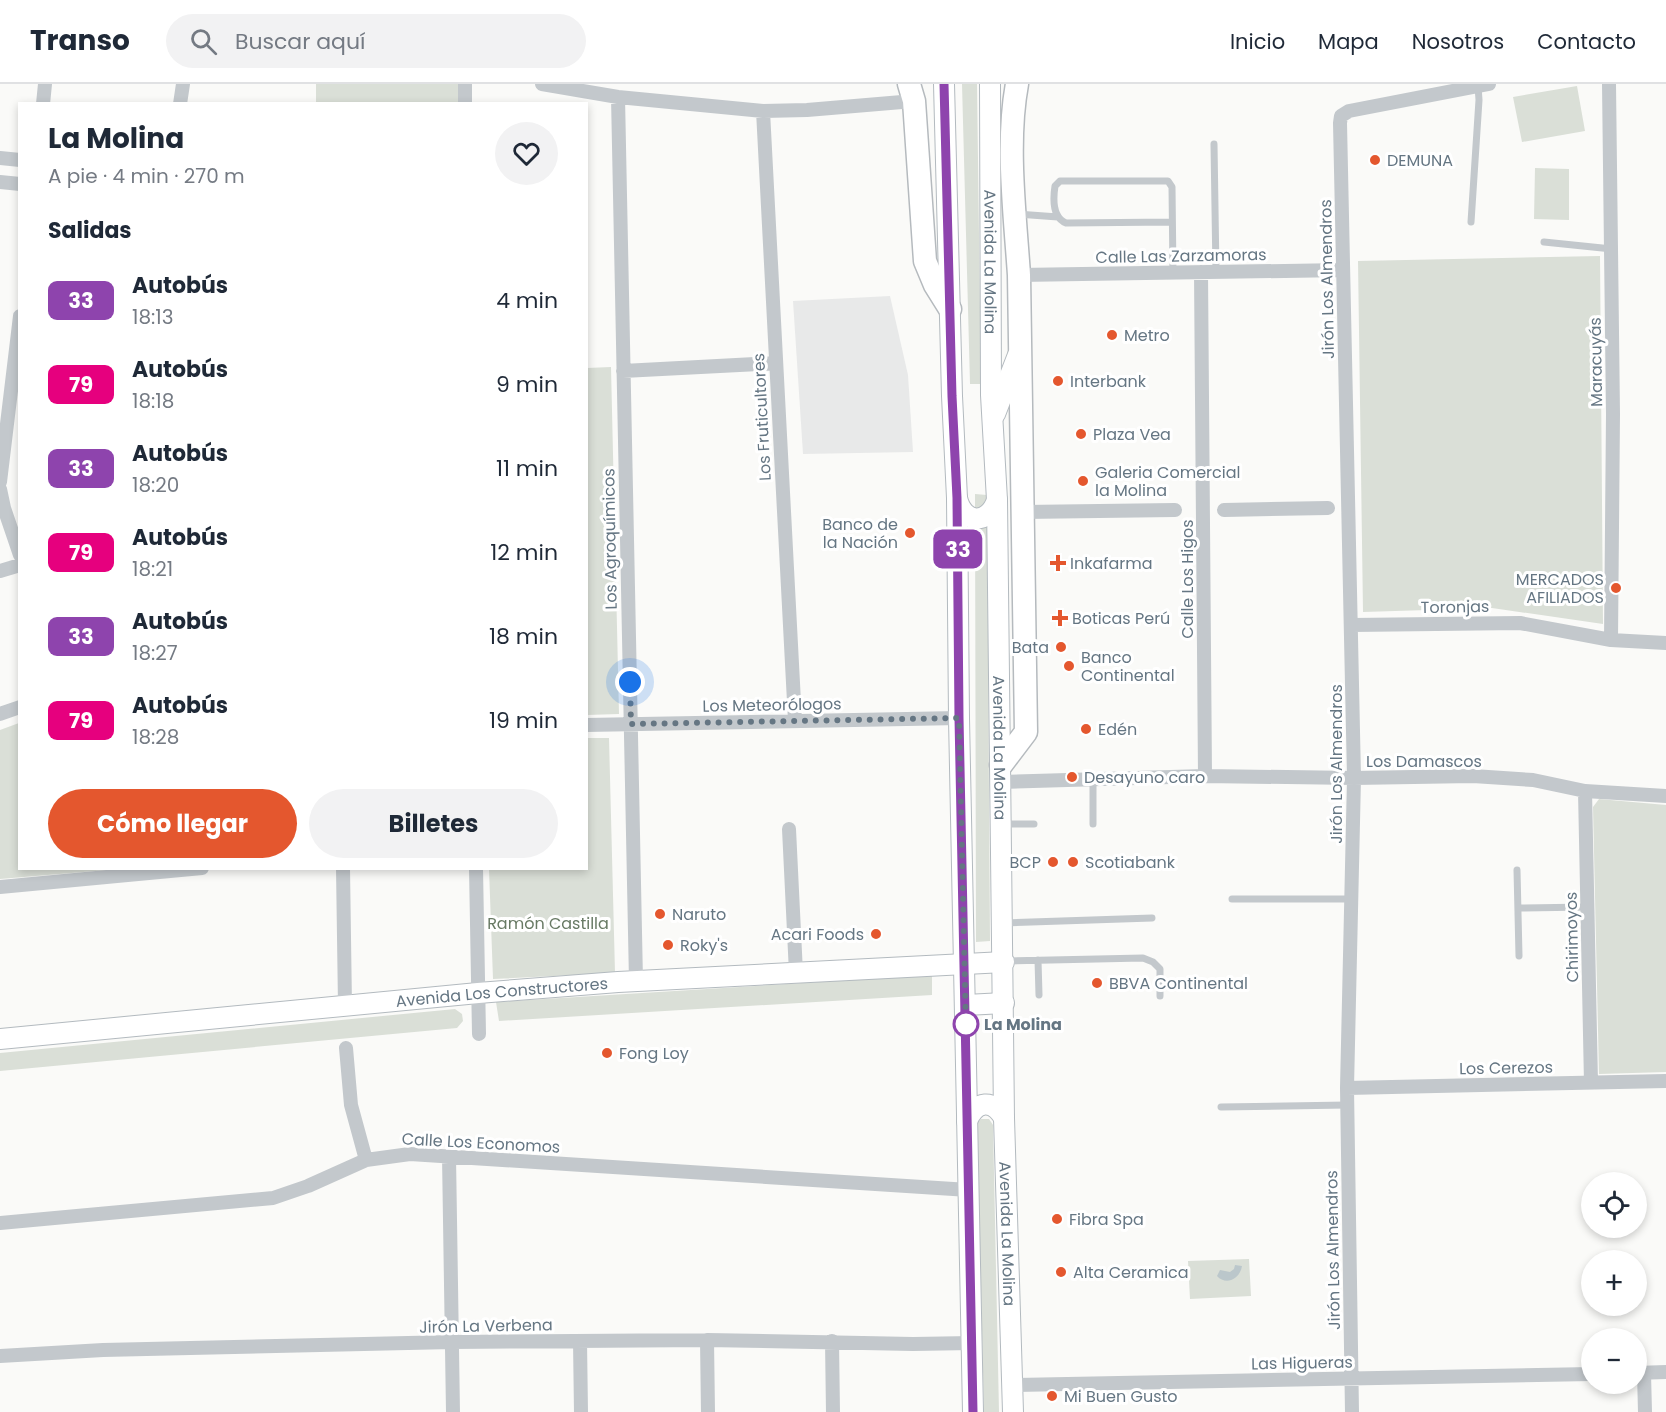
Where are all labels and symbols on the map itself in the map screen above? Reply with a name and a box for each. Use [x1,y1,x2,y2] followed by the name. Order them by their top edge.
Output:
[1387,149,1453,172] place label: DEMUNA
[1368,153,1382,167] marker: DEMUNA
[979,190,1002,334] street label: Avenida La Molina
[1314,199,1340,359] street label: Jirón Los Almendros
[1095,243,1267,269] street label: Calle Las Zarzamoras
[1584,317,1608,407] street label: Maracuyás
[1124,324,1170,347] place label: Metro
[1105,328,1119,342] marker: Metro
[747,352,777,482] street label: Los Fruticultores
[1070,370,1147,393] place label: Interbank
[1051,374,1065,388] marker: Interbank
[1093,423,1171,446] place label: Plaza Vea
[1074,427,1088,441] marker: Plaza Vea
[1095,461,1240,502] place label: Galeria Comercial la Molina
[597,468,623,610] street label: Los Agroquímicos
[1076,474,1090,488] marker: Galeria Comercial la Molina
[822,513,898,554] place label: Banco de la Nación
[1176,519,1199,639] street label: Calle Los Higos
[903,526,917,540] marker: Banco de la Nación
[931,530,985,568] line badge: 33
[1070,552,1153,575] place label: Inkafarma
[1051,556,1065,570] marker: Inkafarma
[1516,568,1604,609] place label: MERCADOS AFILIADOS
[1609,581,1623,595] marker: MERCADOS AFILIADOS
[1421,595,1489,619] street label: Toronjas
[1072,607,1170,630] place label: Boticas Perú
[1053,611,1067,625] marker: Boticas Perú
[1012,636,1049,659] place label: Bata
[1054,640,1068,654] marker: Bata
[1081,646,1175,687] place label: Banco Continental
[1062,659,1076,673] marker: Banco Continental
[615,667,645,697] your location
[987,675,1012,820] street label: Avenida La Molina
[1325,684,1348,844] street label: Jirón Los Almendros
[702,692,842,718] street label: Los Meteorólogos
[1098,718,1137,741] place label: Edén
[1079,722,1093,736] marker: Edén
[1366,750,1482,773] street label: Los Damascos
[1084,766,1205,789] place label: Desayuno caro
[1065,770,1079,784] marker: Desayuno caro
[1010,851,1041,874] place label: BCP
[1085,851,1176,874] place label: Scotiabank
[1046,855,1060,869] marker: BCP
[1066,855,1080,869] marker: Scotiabank
[1560,891,1584,983] street label: Chirimoyos
[672,903,726,926] place label: Naruto
[653,907,667,921] marker: Naruto
[487,912,609,935] park label: Ramón Castilla
[771,923,864,946] place label: Acari Foods
[869,927,883,941] marker: Acari Foods
[680,934,728,957] place label: Roky's
[661,938,675,952] marker: Roky's
[395,971,609,1012] street label: Avenida Los Constructores
[1109,972,1248,995] place label: BBVA Continental
[1090,976,1104,990] marker: BBVA Continental
[953,1011,979,1037] marker: La Molina
[984,1013,1062,1036] place label: La Molina
[619,1042,689,1065] place label: Fong Loy
[600,1046,614,1060] marker: Fong Loy
[1459,1056,1553,1080] street label: Los Cerezos
[401,1127,561,1159] street label: Calle Los Economos
[994,1161,1021,1306] street label: Avenida La Molina
[1320,1170,1346,1330] street label: Jirón Los Almendros
[1069,1208,1144,1231] place label: Fibra Spa
[1050,1212,1064,1226] marker: Fibra Spa
[1073,1261,1189,1284] place label: Alta Ceramica
[1054,1265,1068,1279] marker: Alta Ceramica
[419,1313,553,1339] street label: Jirón La Verbena
[1251,1351,1353,1375] street label: Las Higueras
[1064,1385,1178,1408] place label: Mi Buen Gusto
[1045,1389,1059,1403] marker: Mi Buen Gusto

